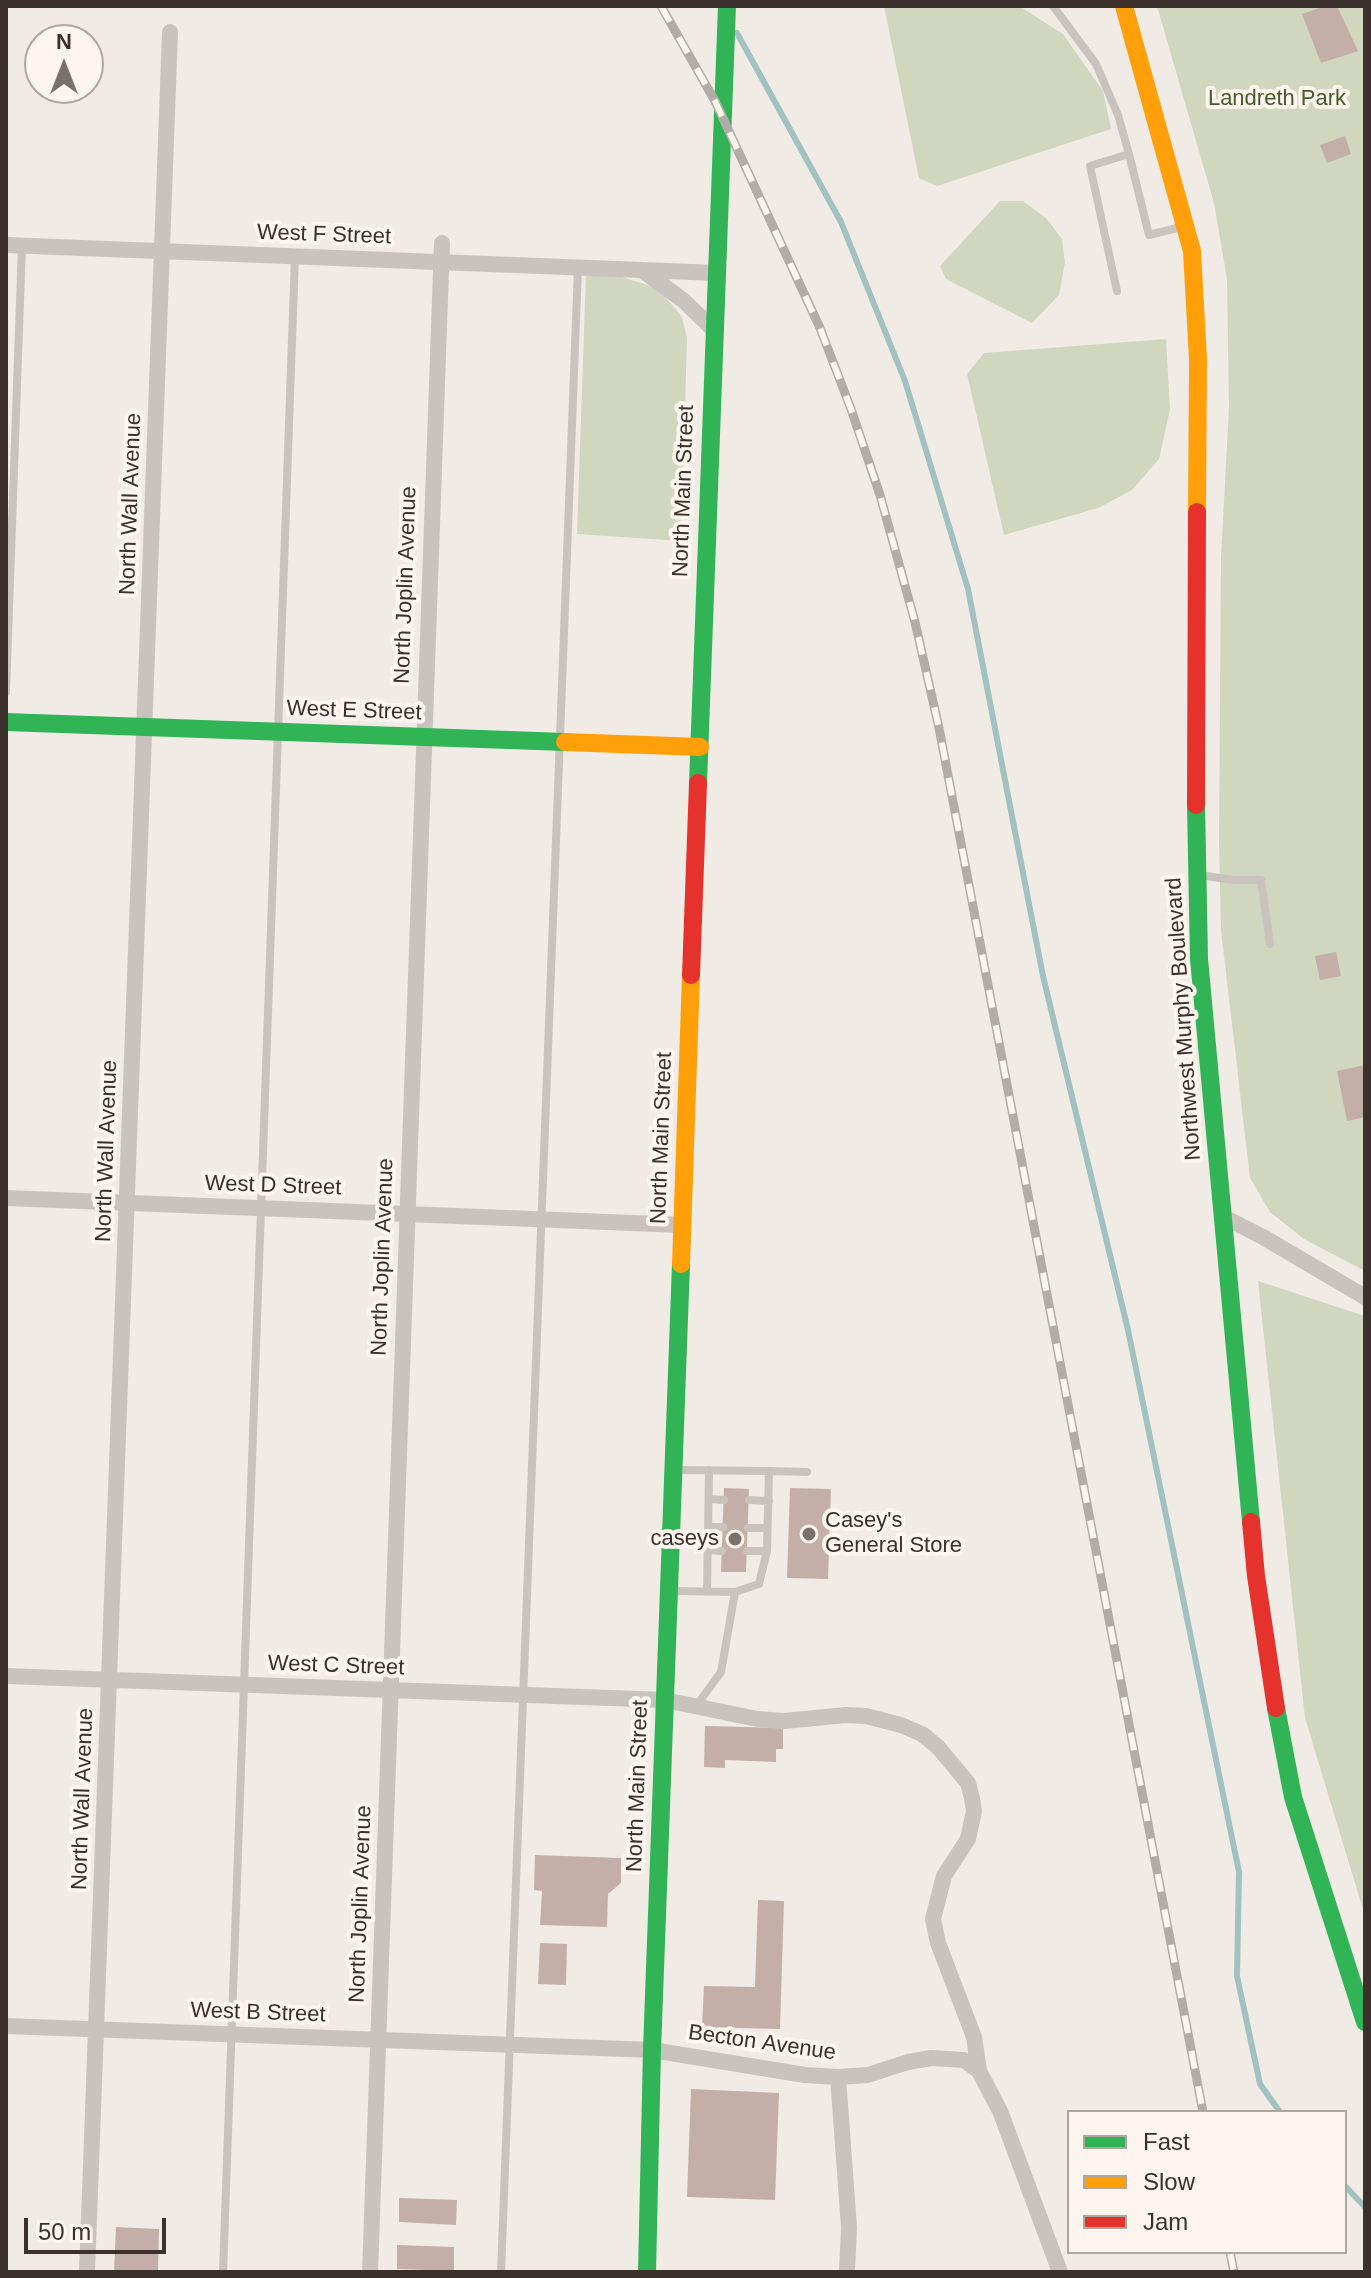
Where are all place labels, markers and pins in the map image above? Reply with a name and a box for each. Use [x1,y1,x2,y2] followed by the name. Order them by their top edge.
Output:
[825,1508,962,1560] place label: Casey's General Store
[800,1525,818,1543] marker: Casey's General Store
[651,1526,719,1552] place label: caseys
[726,1530,744,1548] marker: caseys

